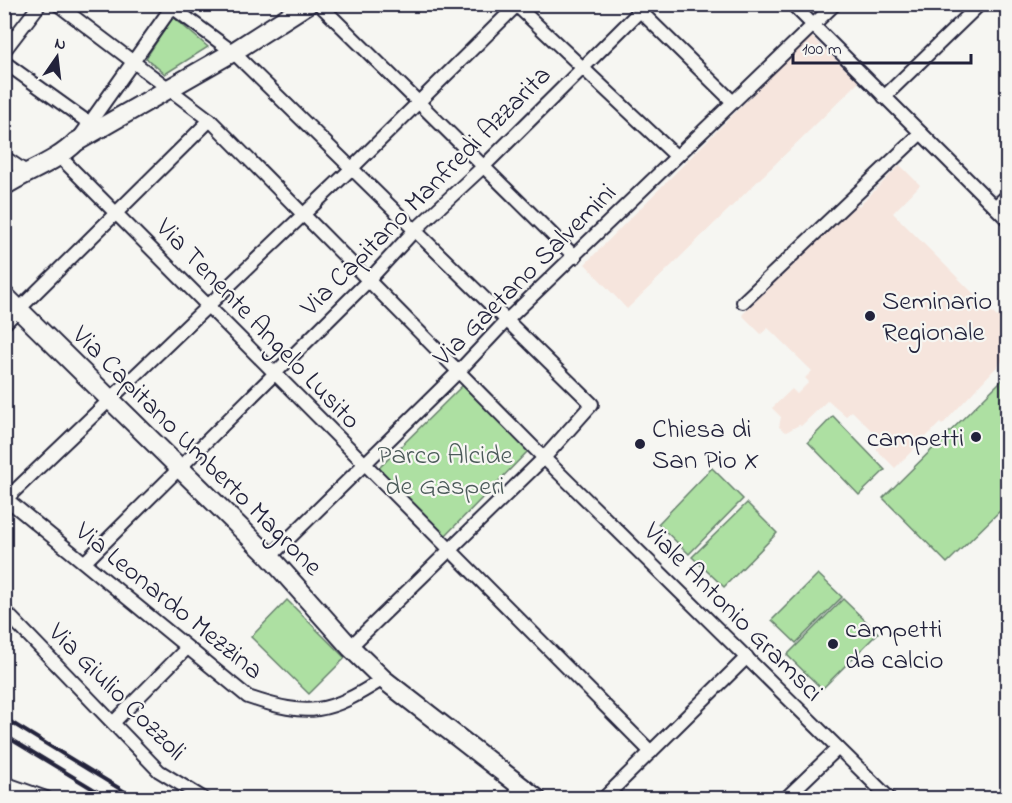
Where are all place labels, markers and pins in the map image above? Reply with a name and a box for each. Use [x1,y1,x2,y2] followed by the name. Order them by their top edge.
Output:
[882,283,992,353] place label: Seminario Regionale
[863,309,877,323] marker: Seminario Regionale
[652,411,759,481] place label: Chiesa di San Pio X
[867,420,964,459] place label: campetti
[969,430,983,444] marker: campetti
[633,437,647,451] marker: Chiesa di San Pio X
[845,611,944,681] place label: campetti da calcio
[826,637,840,651] marker: campetti da calcio

